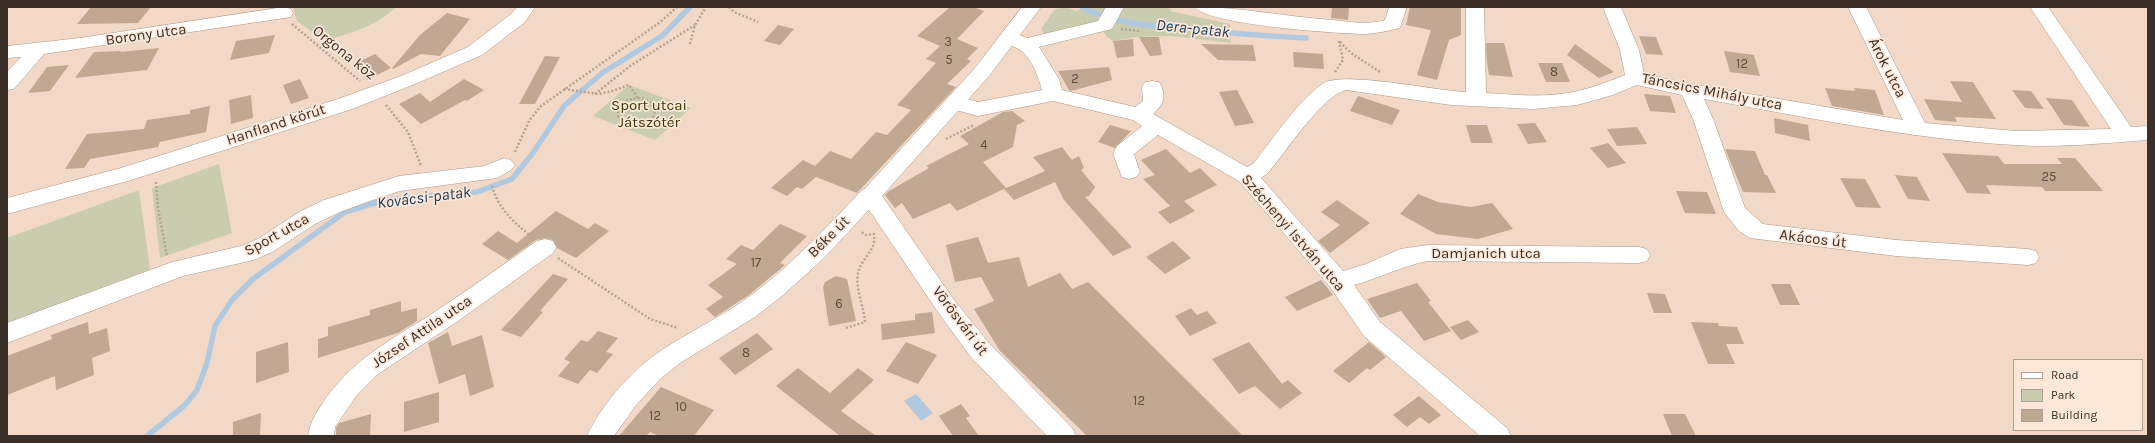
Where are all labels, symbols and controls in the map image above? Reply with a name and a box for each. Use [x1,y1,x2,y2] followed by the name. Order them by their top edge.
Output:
[1155,16,1231,42] water label: Dera-patak
[104,20,188,50] street label: Borony utca
[309,22,379,84] street label: Orgona köz
[944,34,952,50] house number: 3
[1864,35,1910,101] street label: Árok utca
[945,52,953,68] house number: 5
[1736,56,1748,72] house number: 12
[1550,64,1558,80] house number: 8
[1640,70,1784,114] street label: Táncsics Mihály utca
[1071,71,1079,87] house number: 2
[611,97,687,132] park label: Sport utcai Játszótér
[224,100,328,150] street label: Hanfland körút
[980,137,988,153] house number: 4
[2042,169,2056,185] house number: 25
[1237,171,1349,295] street label: Széchenyi István utca
[376,183,472,213] water label: Kovácsi-patak
[241,210,313,260] street label: Sport utca
[804,212,854,262] street label: Béke út
[1778,226,1848,252] street label: Akácos út
[1431,245,1541,263] street label: Damjanich utca
[751,255,761,271] house number: 17
[928,283,992,359] street label: Vörösvári út
[369,292,475,372] street label: József Attila utca
[835,296,843,312] house number: 6
[742,345,750,361] house number: 8
[2013,359,2143,431] legend
[2051,368,2079,382] text: Road
[2051,388,2075,402] text: Park
[1133,393,1145,409] house number: 12
[675,399,687,415] house number: 10
[649,408,661,424] house number: 12
[2051,408,2097,422] text: Building

